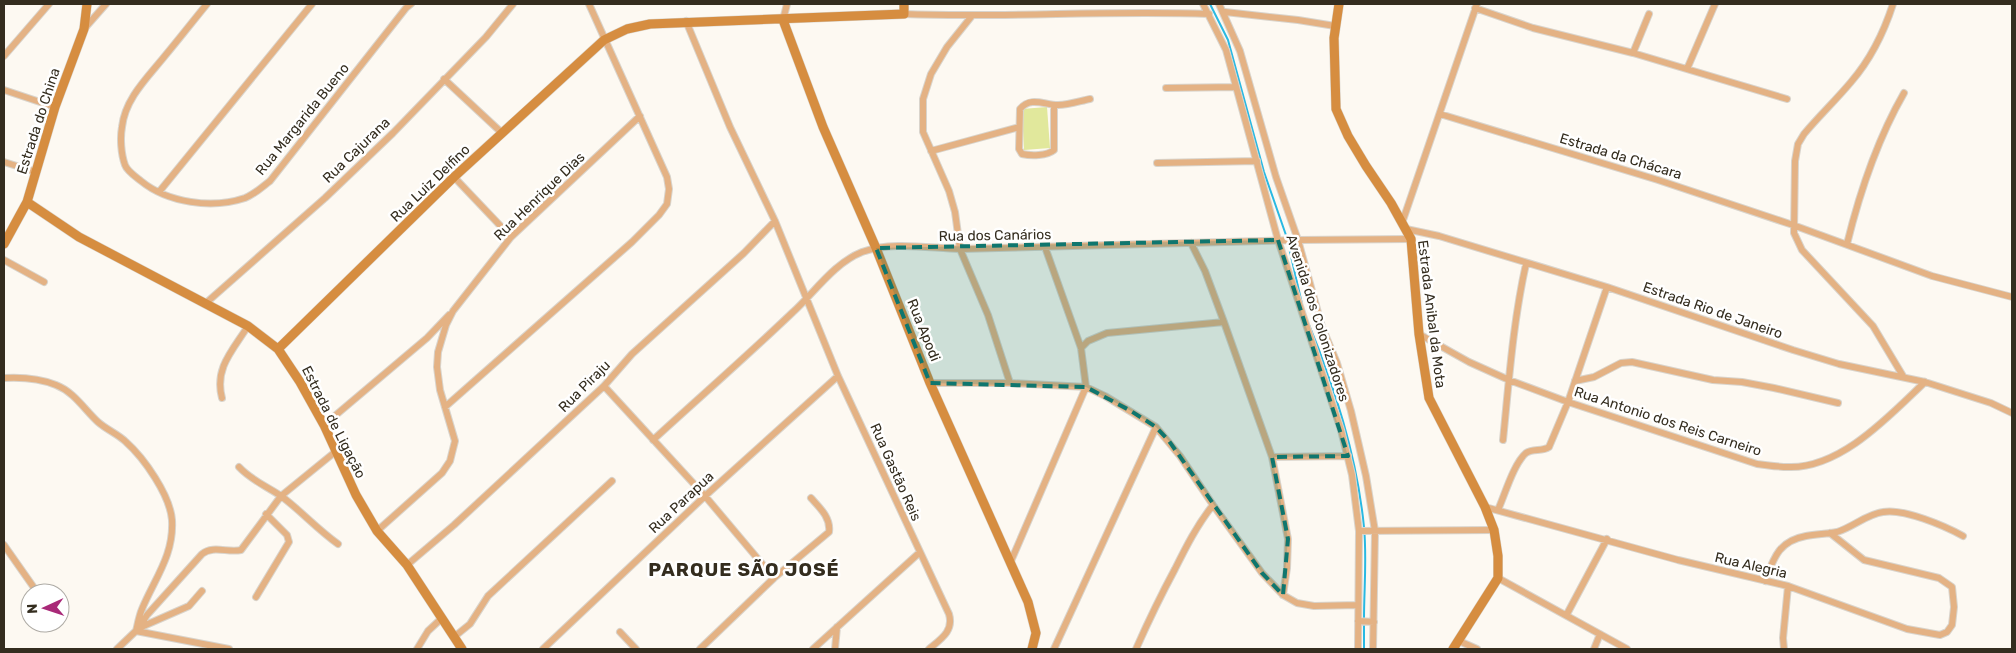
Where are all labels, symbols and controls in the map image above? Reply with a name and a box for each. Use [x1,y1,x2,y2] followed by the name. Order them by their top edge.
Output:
[252,60,353,179] street label: Rua Margarida Bueno
[13,66,64,176] street label: Estrada do China
[319,114,394,187] street label: Rua Cajurana
[1558,130,1684,183] street label: Estrada da Chácara
[387,141,474,226] street label: Rua Luiz Delfino
[490,149,588,244] street label: Rua Henrique Dias
[938,226,1052,245] street label: Rua dos Canários
[1282,232,1353,404] street label: Avenida dos Colonizadores
[1414,239,1449,389] street label: Estrada Anibal da Mota
[1641,279,1785,342] street label: Estrada Rio de Janeiro
[903,296,944,364] street label: Rua Apodi
[555,357,614,416] street label: Rua Piraju
[298,363,369,481] street label: Estrada de Ligação
[1572,383,1764,460] street label: Rua Antonio dos Reis Carneiro
[866,421,925,524] street label: Rua Gastão Reis
[645,468,717,537] street label: Rua Parapua
[1713,549,1789,582] street label: Rua Alegria
[648,558,840,581] district label: PARQUE SÃO JOSÉ
[20,583,70,633] north arrow
[24,603,41,614] text: N

